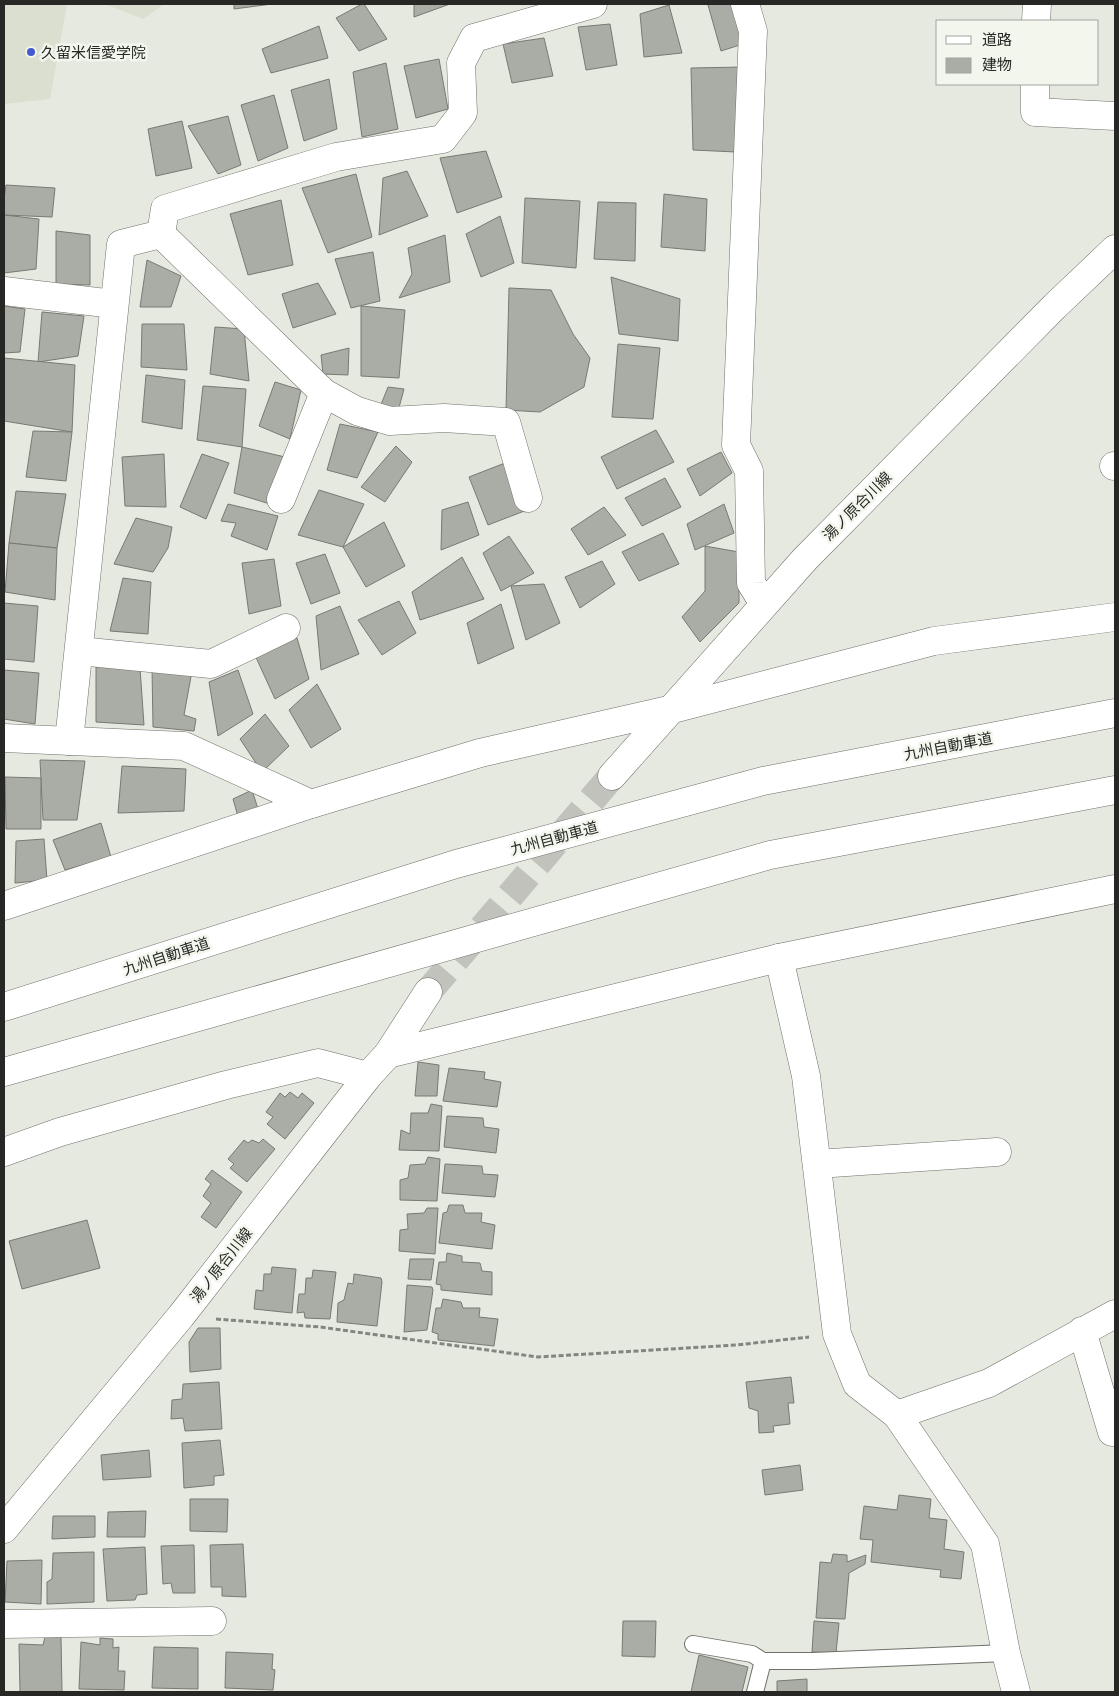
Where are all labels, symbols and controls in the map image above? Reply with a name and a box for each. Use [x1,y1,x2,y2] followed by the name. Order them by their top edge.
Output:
[936,20,1099,85] legend
[982,30,1012,49] text: 道路
[41,43,146,62] place label: 久留米信愛学院
[25,46,37,58] marker: 久留米信愛学院
[982,55,1012,74] text: 建物
[818,467,896,545] street label: 湯ノ原合川線
[902,728,994,764] street label: 九州自動車道
[508,817,600,859] street label: 九州自動車道
[120,933,212,979] street label: 九州自動車道
[186,1224,256,1306] street label: 湯ノ原合川線

